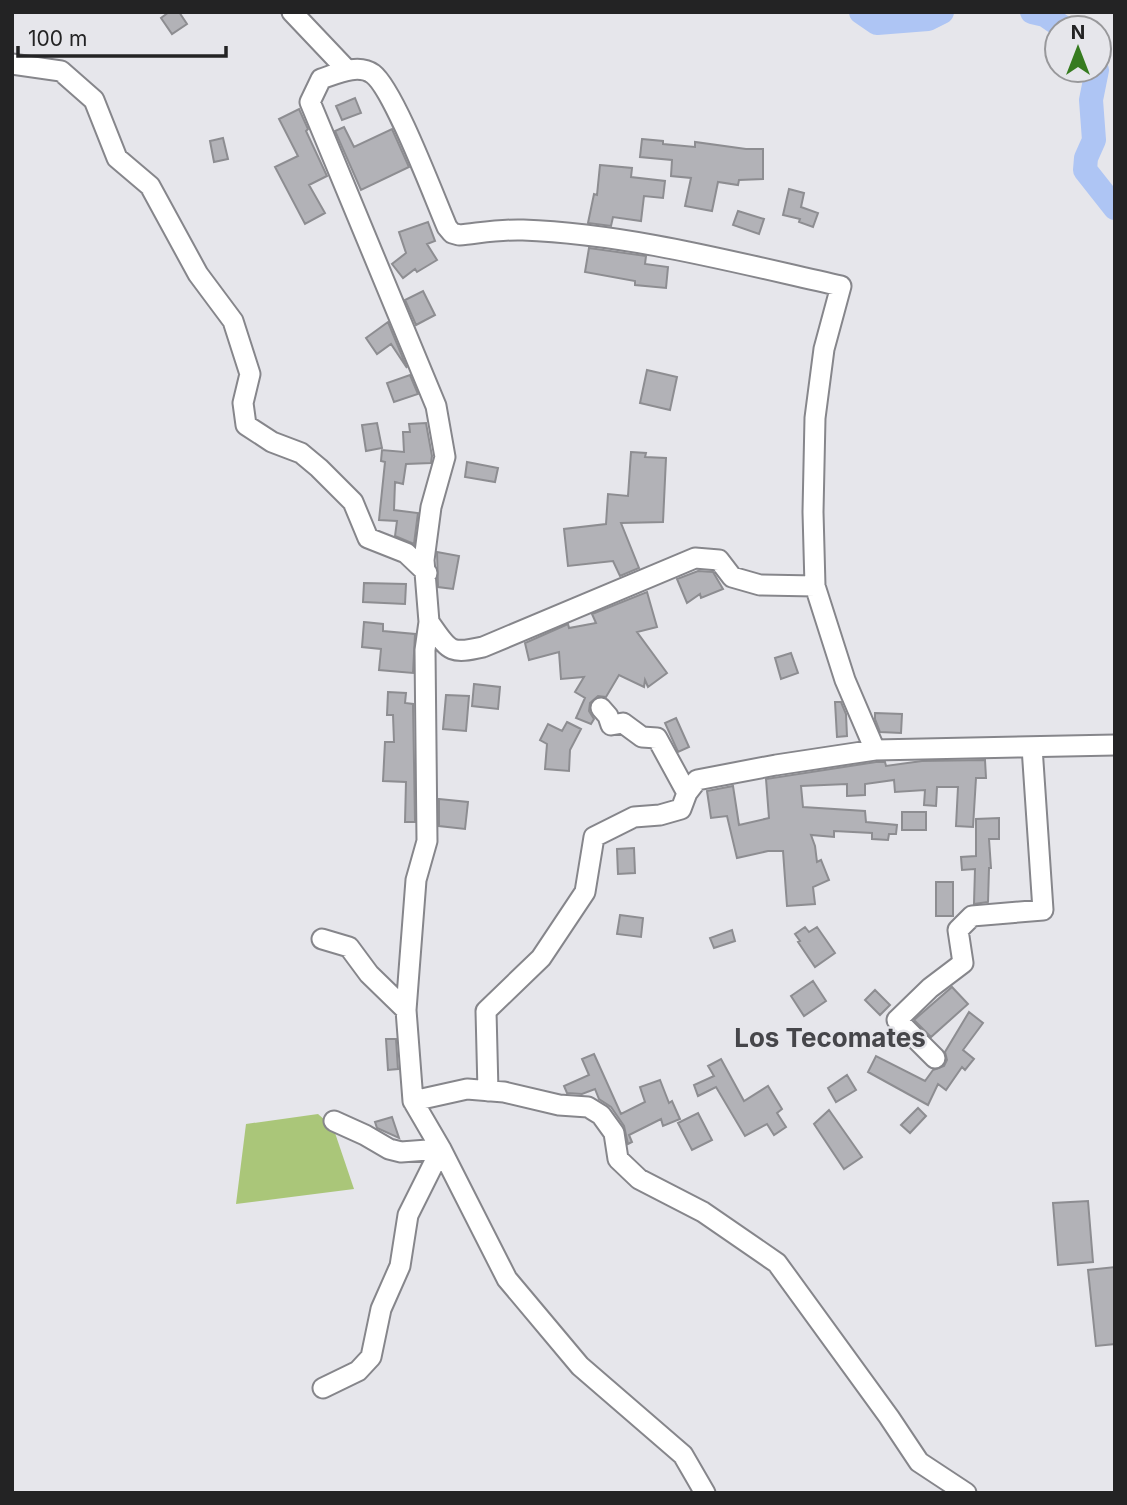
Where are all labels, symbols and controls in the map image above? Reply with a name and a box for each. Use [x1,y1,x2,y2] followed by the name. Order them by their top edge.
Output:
[18,14,226,58] scale bar
[1043,14,1113,84] north arrow
[1071,21,1085,44] text: N
[28,26,87,51] text: 100 m
[734,1022,926,1053] district label: Los Tecomates

